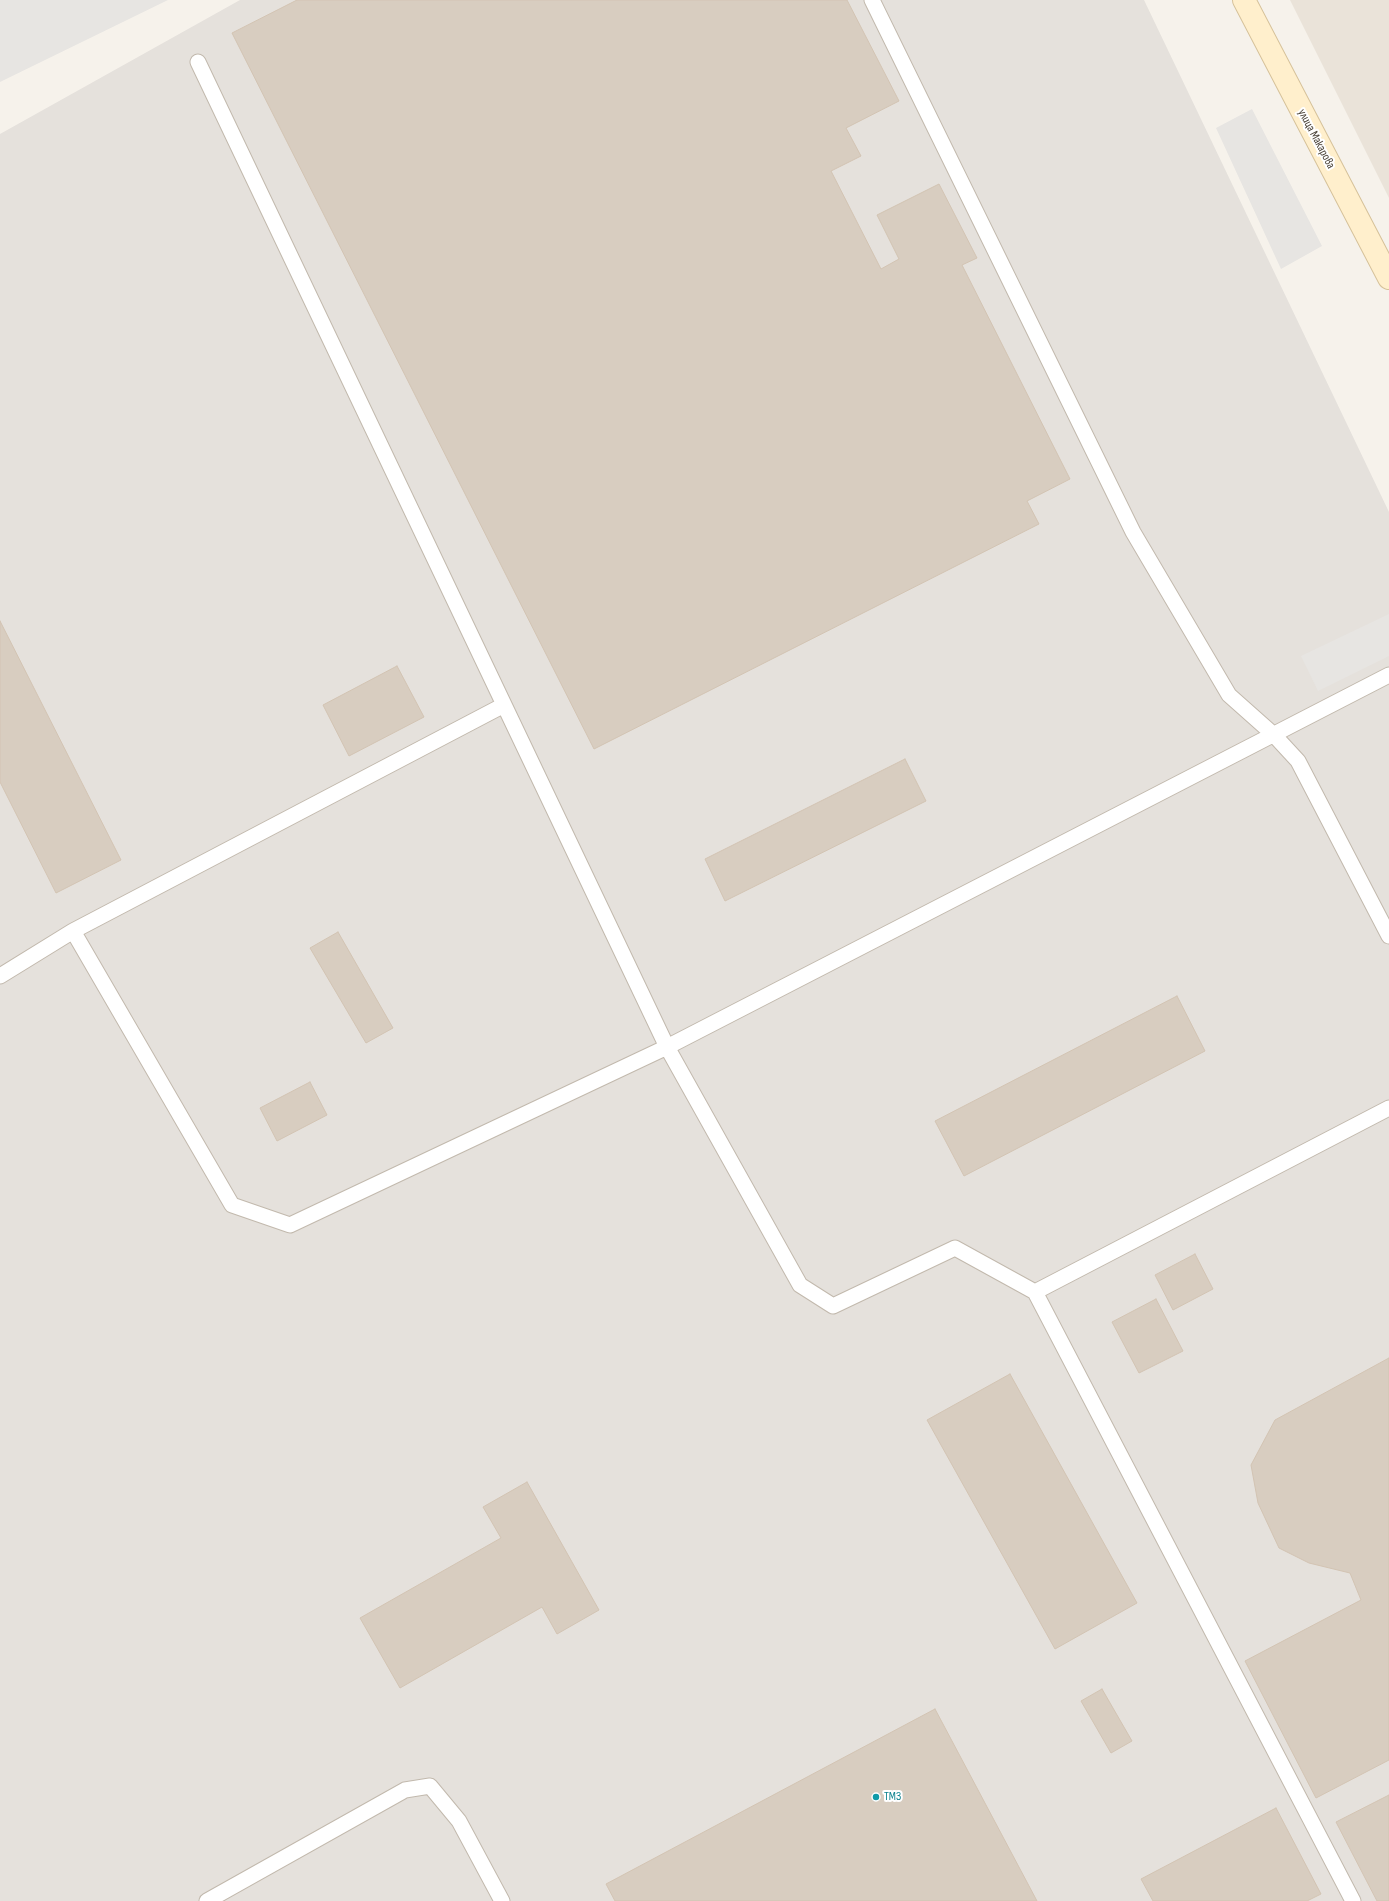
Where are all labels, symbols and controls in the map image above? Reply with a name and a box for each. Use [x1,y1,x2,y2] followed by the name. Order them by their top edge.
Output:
[1294,107,1338,171] street label: улица Макарова
[884,1790,901,1804] place label: ТМЗ
[871,1792,881,1802] marker: ТМЗ

